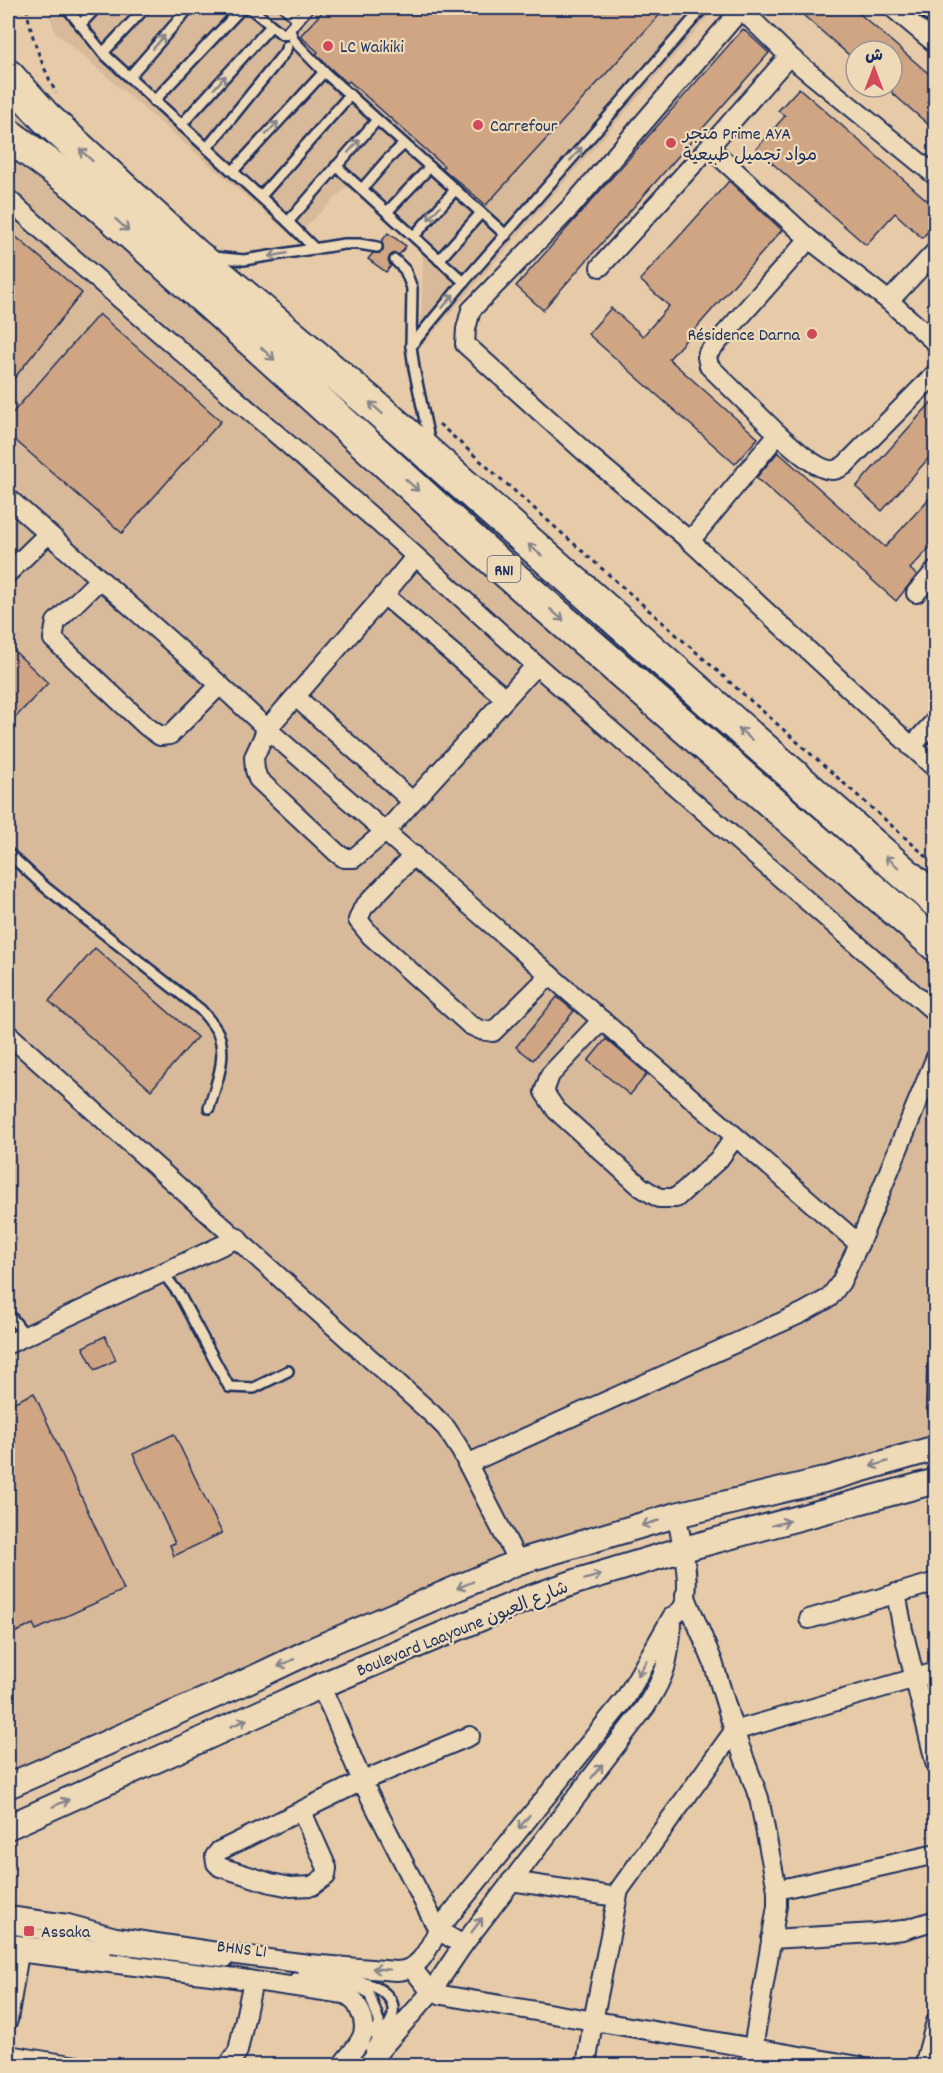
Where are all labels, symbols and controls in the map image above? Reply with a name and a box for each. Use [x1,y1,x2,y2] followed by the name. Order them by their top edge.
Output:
[152,35,166,50] one-way arrow
[340,36,404,61] place label: LC Waikiki
[321,39,335,53] marker: LC Waikiki
[844,39,904,99] north arrow
[865,45,883,68] text: ش
[213,75,227,90] one-way arrow
[490,115,558,140] place label: Carrefour
[471,118,485,132] marker: Carrefour
[265,121,280,136] one-way arrow
[681,123,817,169] place label: متجر Prime AYA مواد تجميل طبيعية
[664,136,678,150] marker: متجر Prime AYA مواد تجميل طبيعية
[347,139,361,154] one-way arrow
[569,147,583,162] one-way arrow
[79,148,94,162] one-way arrow
[427,205,441,220] one-way arrow
[114,218,129,232] one-way arrow
[268,250,288,261] one-way arrow
[442,293,455,309] one-way arrow
[687,324,801,349] place label: Résidence Darna
[805,327,819,341] marker: Résidence Darna
[260,347,275,361] one-way arrow
[368,401,383,415] one-way arrow
[404,478,419,492] one-way arrow
[528,543,543,557] one-way arrow
[488,556,520,582] road number: RN1
[549,608,564,622] one-way arrow
[738,727,753,741] one-way arrow
[884,855,899,869] one-way arrow
[870,1459,889,1470] one-way arrow
[771,1517,790,1529] one-way arrow
[641,1518,660,1529] one-way arrow
[583,1571,602,1582] one-way arrow
[353,1576,573,1684] street label: Boulevard Laayoune شارع العيون
[457,1580,475,1591] one-way arrow
[278,1657,296,1669] one-way arrow
[636,1659,648,1676] one-way arrow
[229,1717,247,1728] one-way arrow
[590,1764,603,1780] one-way arrow
[51,1797,69,1809] one-way arrow
[518,1814,531,1830] one-way arrow
[471,1918,484,1934] one-way arrow
[41,1921,91,1946] place label: Assaka
[22,1924,36,1938] marker: Assaka
[215,1935,268,1966] street label: BHNS L1
[372,1964,392,1975] one-way arrow

